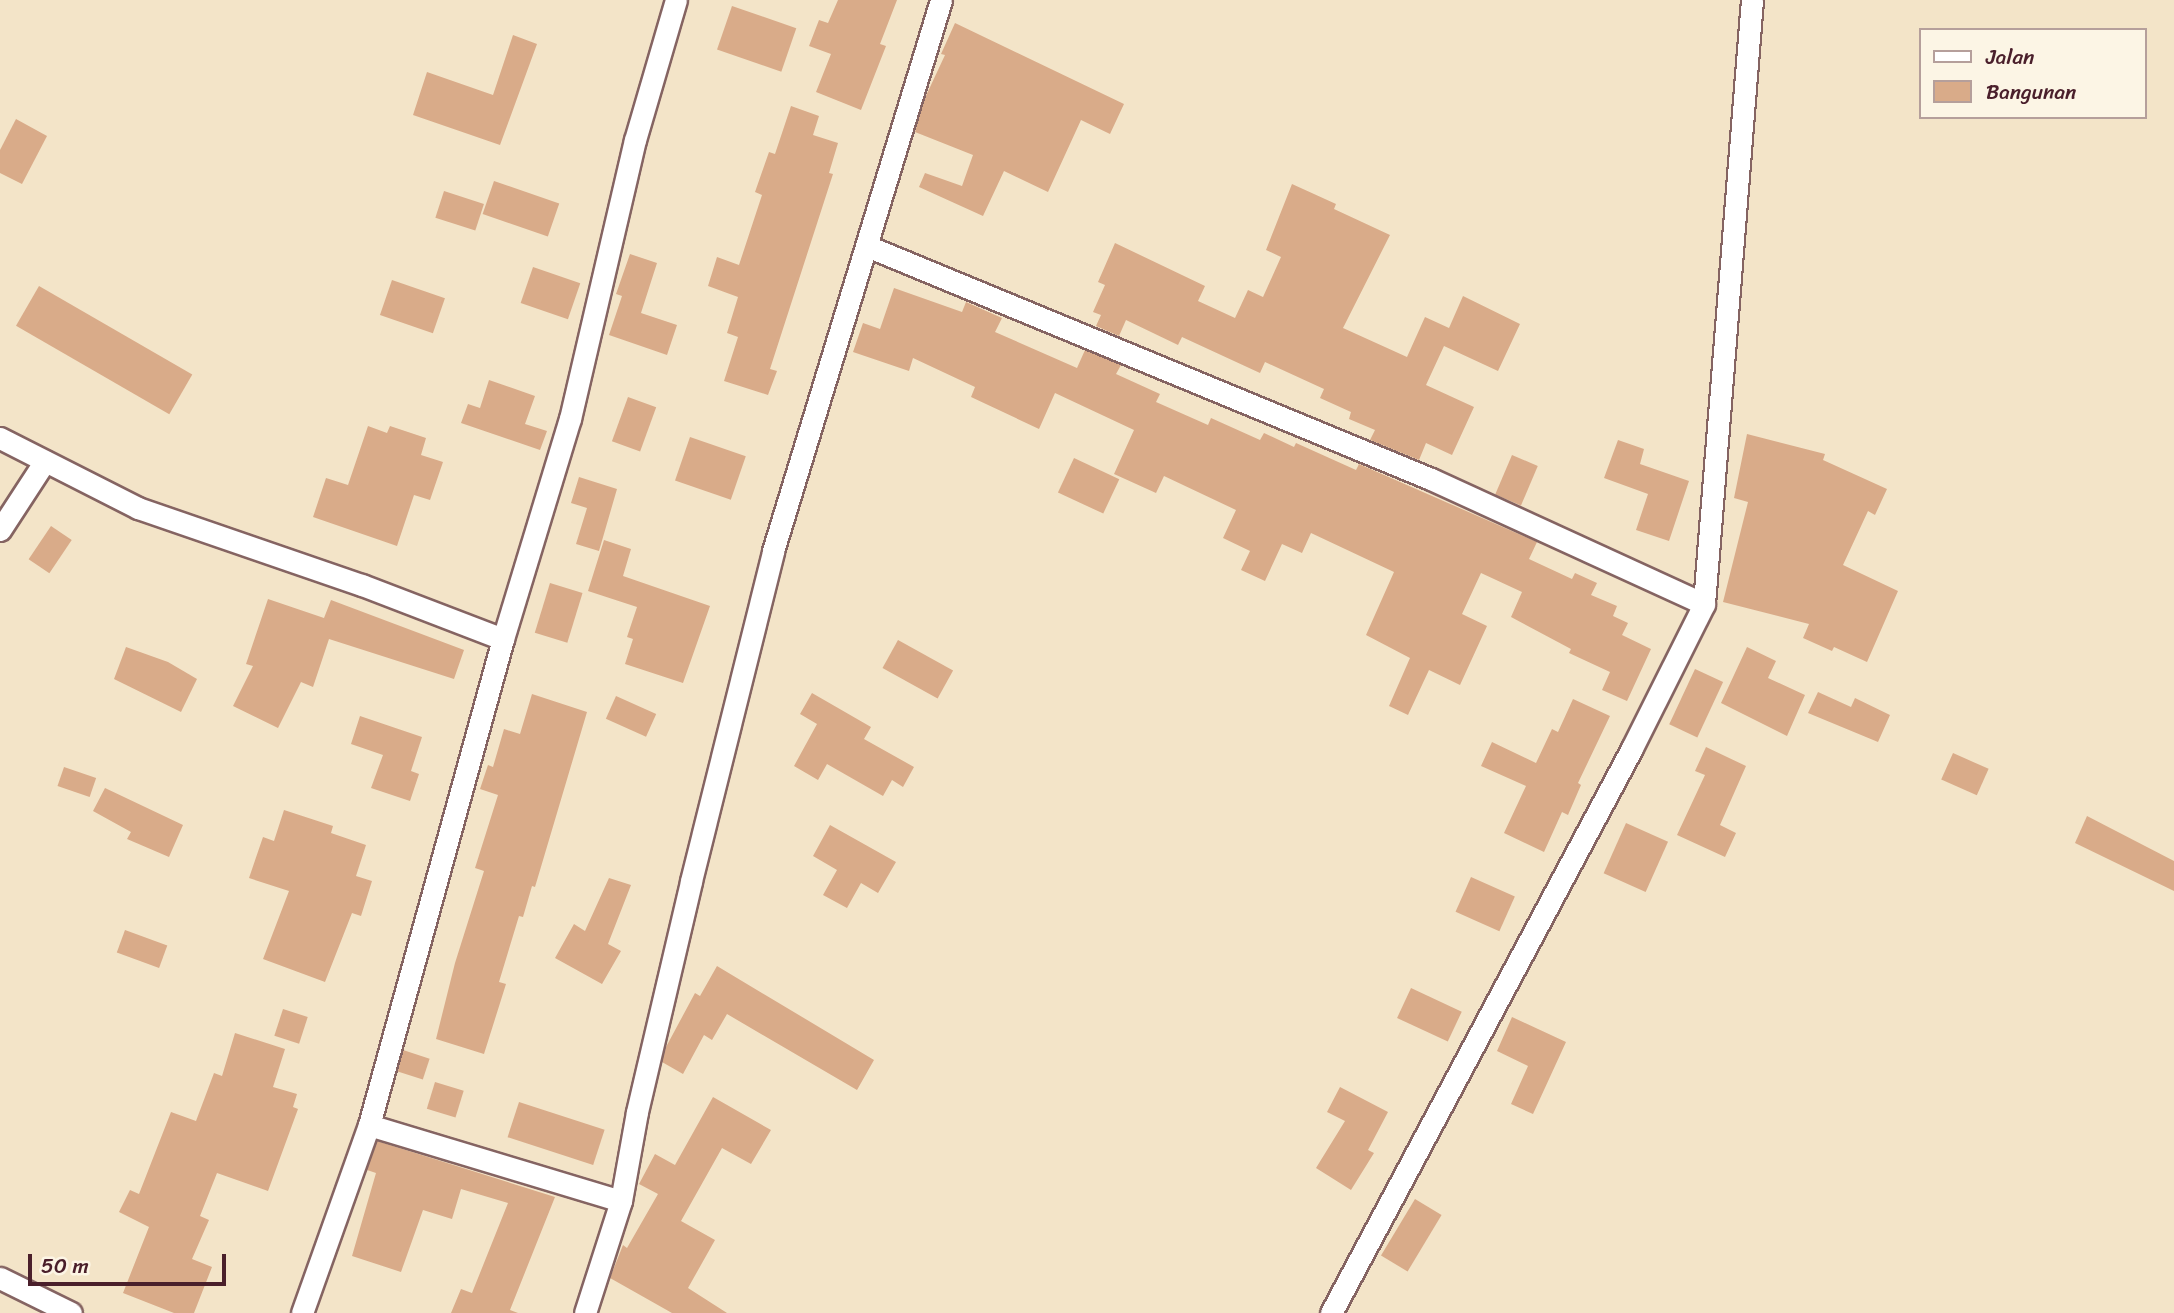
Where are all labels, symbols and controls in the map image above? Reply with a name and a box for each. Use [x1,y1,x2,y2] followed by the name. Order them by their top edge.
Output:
[1918,28,2146,119] legend
[1986,38,2034,76] text: Jalan
[1986,73,2076,111] text: Bangunan
[32,1240,229,1284] scale bar
[41,1247,89,1285] text: 50 m

